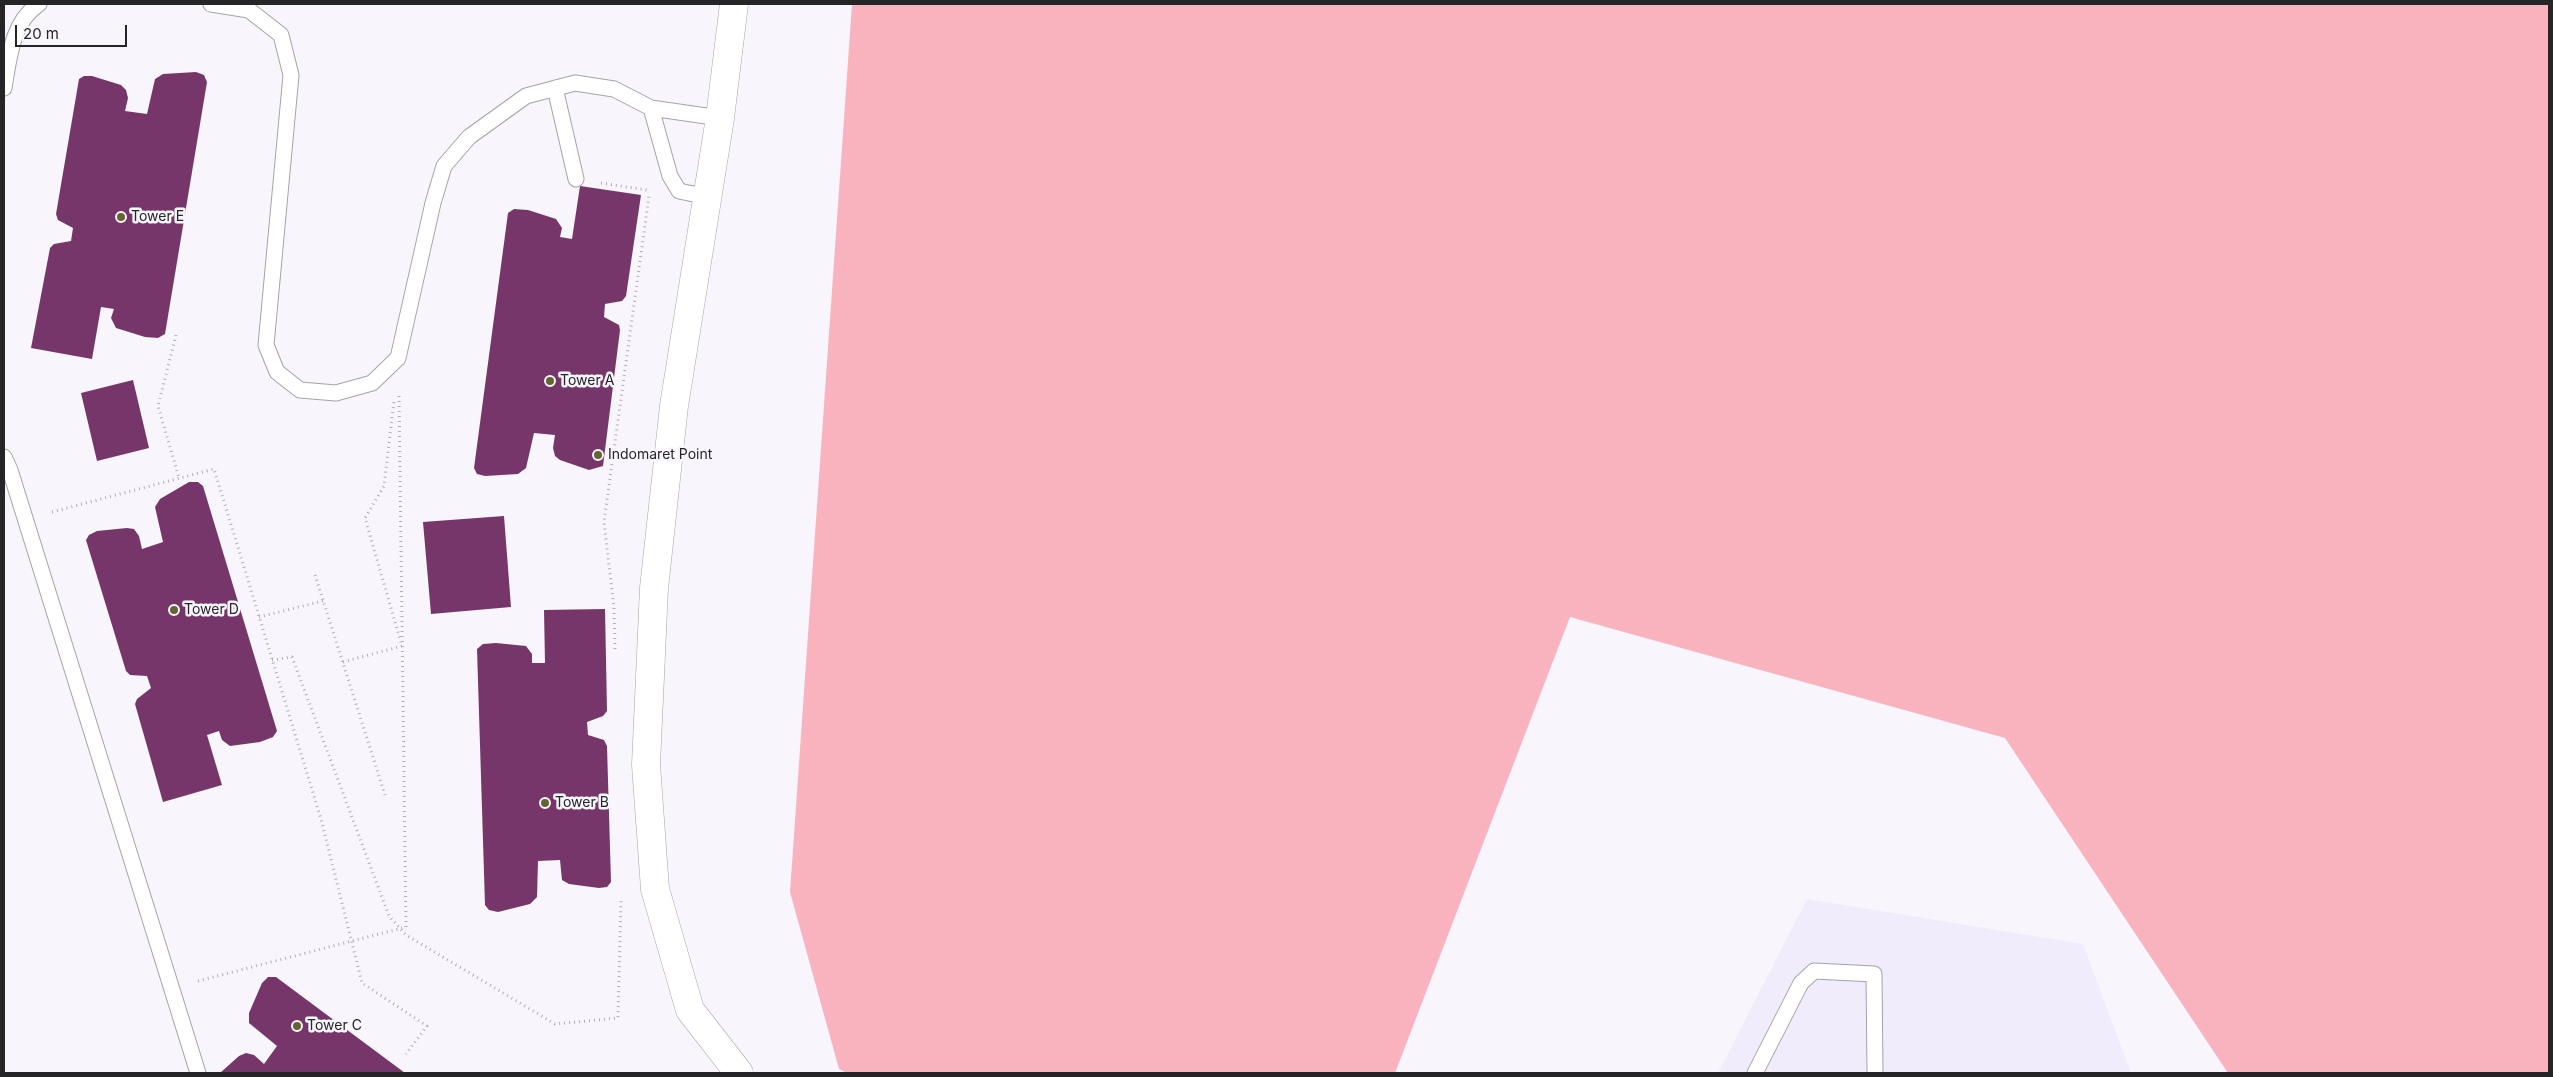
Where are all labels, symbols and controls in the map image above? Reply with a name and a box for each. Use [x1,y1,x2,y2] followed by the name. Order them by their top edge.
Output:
[18,15,130,47] scale bar
[23,24,59,43] text: 20 m
[131,209,184,225] place label: Tower E
[115,211,127,223] marker: Tower E
[560,373,614,389] place label: Tower A
[544,375,556,387] marker: Tower A
[608,447,712,463] place label: Indomaret Point
[592,449,604,461] marker: Indomaret Point
[184,602,239,618] place label: Tower D
[168,604,180,616] marker: Tower D
[555,795,609,811] place label: Tower B
[539,797,551,809] marker: Tower B
[307,1018,362,1034] place label: Tower C
[291,1020,303,1032] marker: Tower C

